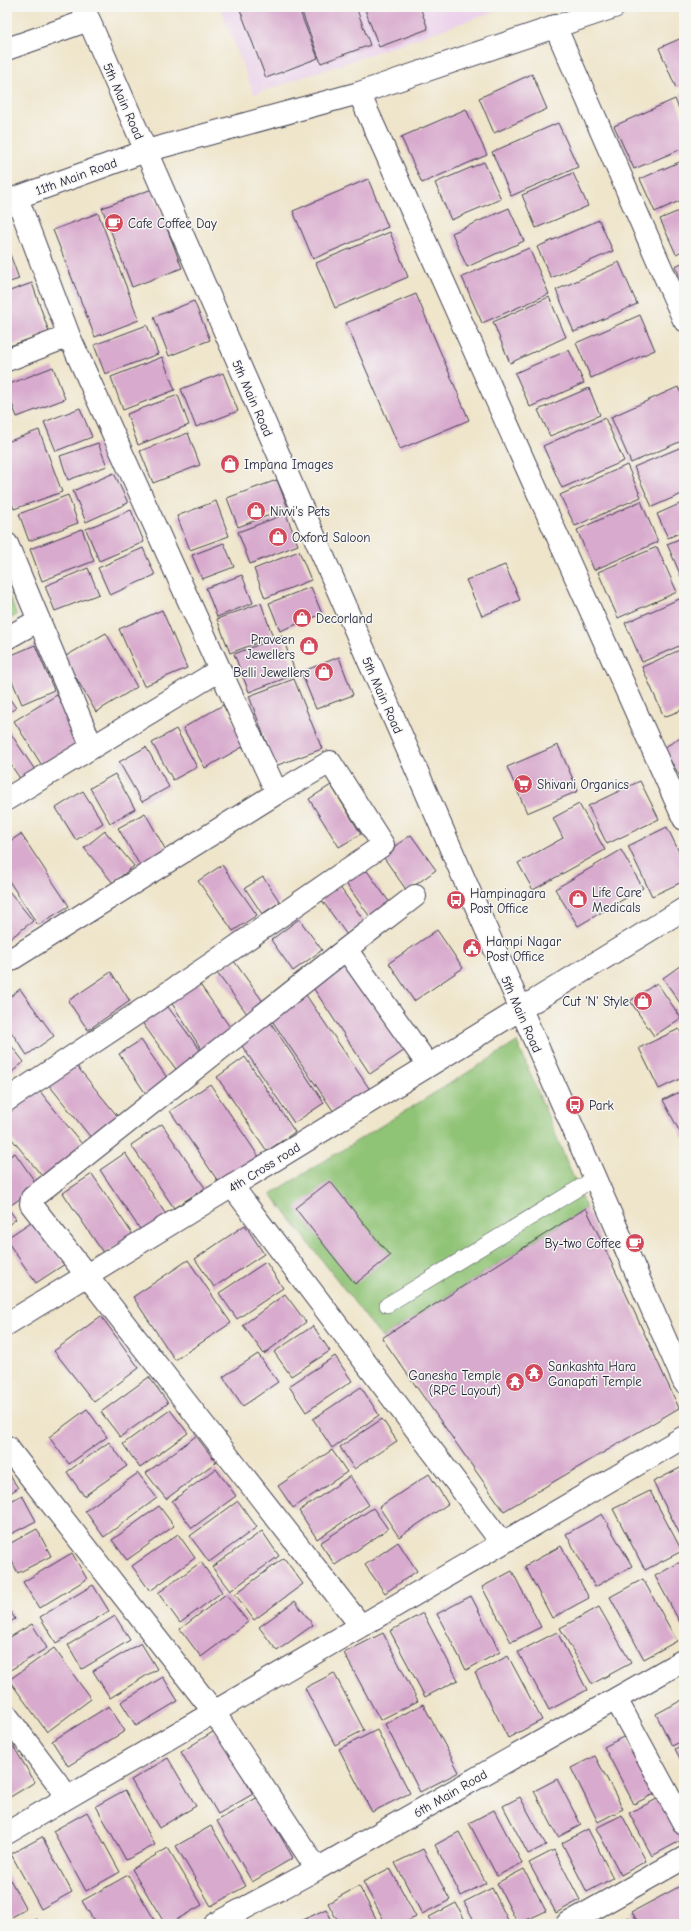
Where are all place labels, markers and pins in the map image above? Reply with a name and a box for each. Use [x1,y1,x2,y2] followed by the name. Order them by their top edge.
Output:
[103,212,125,234] cafe icon: Cafe Coffee Day
[128,216,217,231] place label: Cafe Coffee Day
[219,453,241,475] shop icon: Impana Images
[244,457,333,472] place label: Impana Images
[245,500,267,522] shop icon: Nivvi's Pets
[270,504,330,519] place label: Nivvi's Pets
[267,526,289,548] shop icon: Oxford Saloon
[292,530,370,545] place label: Oxford Saloon
[291,607,313,629] shop icon: Decorland
[316,611,373,626] place label: Decorland
[246,632,295,662] place label: Praveen Jewellers
[298,635,320,657] shop icon: Praveen Jewellers
[313,661,335,683] shop icon: Belli Jewellers
[233,665,310,680] place label: Belli Jewellers
[512,773,534,795] supermarket icon: Shivani Organics
[537,777,629,792] place label: Shivani Organics
[592,885,642,915] place label: Life Care Medicals
[470,886,546,916] place label: Hampinagara Post Office
[567,888,589,910] shop icon: Life Care Medicals
[445,889,467,911] bus stop icon: Hampinagara Post Office
[486,934,562,964] place label: Hampi Nagar Post Office
[461,937,483,959] public building icon: Hampi Nagar Post Office
[632,990,654,1012] shop icon: Cut 'N' Style
[562,994,629,1009] place label: Cut 'N' Style
[564,1094,586,1116] bus stop icon: Park
[589,1098,615,1113] place label: Park
[624,1232,646,1254] cafe icon: By-two Coffee
[545,1236,621,1251] place label: By-two Coffee
[548,1359,642,1389] place label: Sankashta Hara Ganapati Temple
[523,1362,545,1384] temple icon: Sankashta Hara Ganapati Temple
[409,1368,501,1398] place label: Ganesha Temple (RPC Layout)
[504,1371,526,1393] temple icon: Ganesha Temple (RPC Layout)

